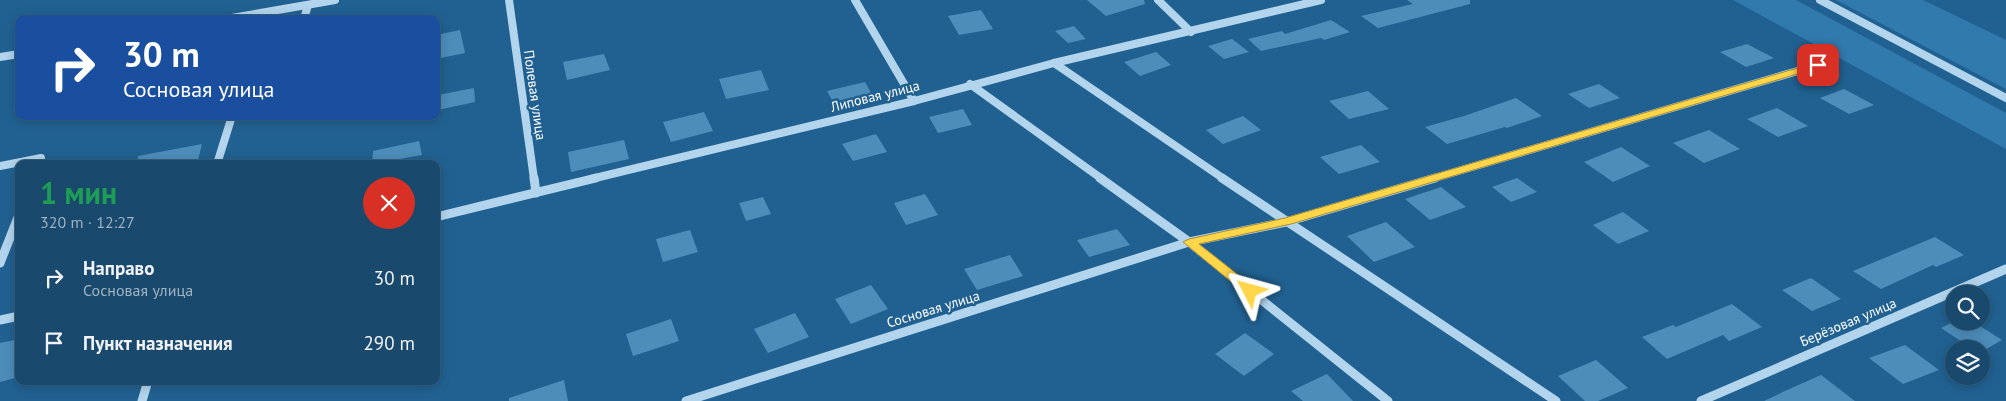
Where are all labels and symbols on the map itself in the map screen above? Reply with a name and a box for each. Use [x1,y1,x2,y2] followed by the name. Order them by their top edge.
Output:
[1797,44,1839,86] pin
[520,49,550,141] street label: Полевая улица
[828,76,922,116] street label: Липовая улица
[1223,264,1275,316] position arrow
[884,286,982,332] street label: Сосновая улица
[1797,294,1899,350] street label: Берёзовая улица

